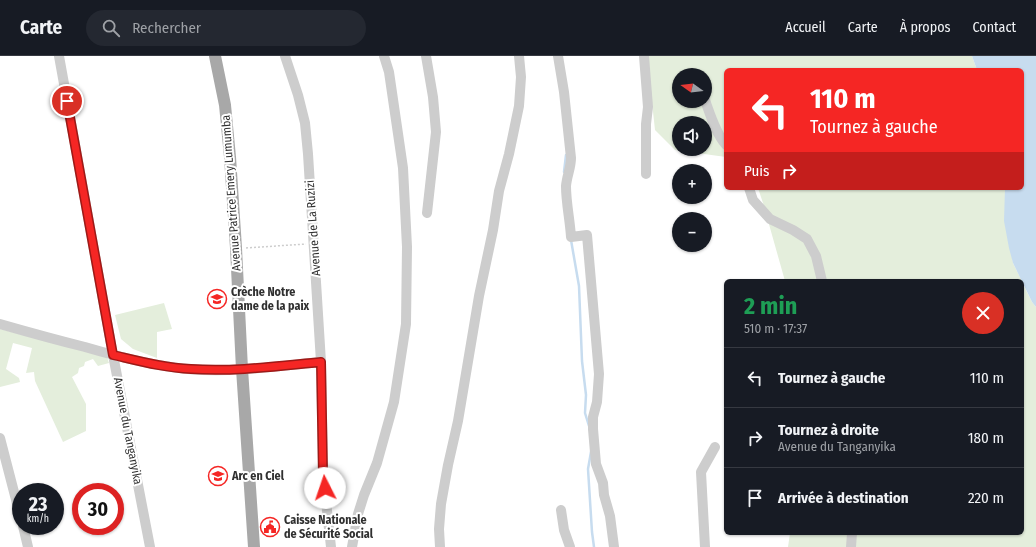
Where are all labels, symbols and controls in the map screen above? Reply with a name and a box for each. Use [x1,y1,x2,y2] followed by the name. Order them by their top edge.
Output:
[86,10,366,46] search box
[20,16,62,39] text: Carte
[100,17,122,39] icon: search
[132,19,201,37] text: Rechercher
[785,19,826,36] text: Accueil
[848,19,878,36] text: Carte
[900,19,951,36] text: À propos
[973,19,1016,36] text: Contact
[672,68,712,108] north arrow
[672,68,712,252] map controls
[810,82,876,115] text: 110 m
[50,84,84,118] pin
[744,84,796,136] icon: left
[56,90,78,112] icon: arrive
[219,114,243,272] street label: Avenue Patrice Emery Lumumba
[672,116,712,156] button: sound
[810,116,938,138] text: Tournez à gauche
[778,160,800,182] icon: right
[744,162,770,180] text: Puis
[672,164,712,204] button: +
[303,179,323,277] street label: Avenue de La Ruzizi
[672,212,712,252] button: −
[231,285,310,313] place label: Crèche Notre dame de la paix
[206,288,228,310] school or university icon: Crèche Notre dame de la paix
[744,292,797,320] text: 2 min
[962,292,1004,334] button: close
[744,321,807,336] text: 510 m · 17:37
[744,367,766,389] icon: left
[778,369,885,387] text: Tournez à gauche
[970,369,1004,387] text: 110 m
[111,376,145,486] street label: Avenue du Tanganyika
[778,421,879,439] text: Tournez à droite
[744,427,766,449] icon: right
[968,429,1004,447] text: 180 m
[778,439,896,454] text: Avenue du Tanganyika
[207,465,229,487] school or university icon: Arc en Ciel
[304,467,346,509] position arrow
[231,469,285,483] place label: Arc en Ciel
[72,483,124,535] speed limit sign: 30
[744,487,766,509] icon: arrive
[778,489,909,507] text: Arrivée à destination
[968,489,1004,507] text: 220 m
[29,492,47,516] text: 23
[27,513,49,525] text: km/h
[284,513,374,541] place label: Caisse Nationale de Sécurité Social
[259,516,281,538] public building icon: Caisse Nationale de Sécurité Social

